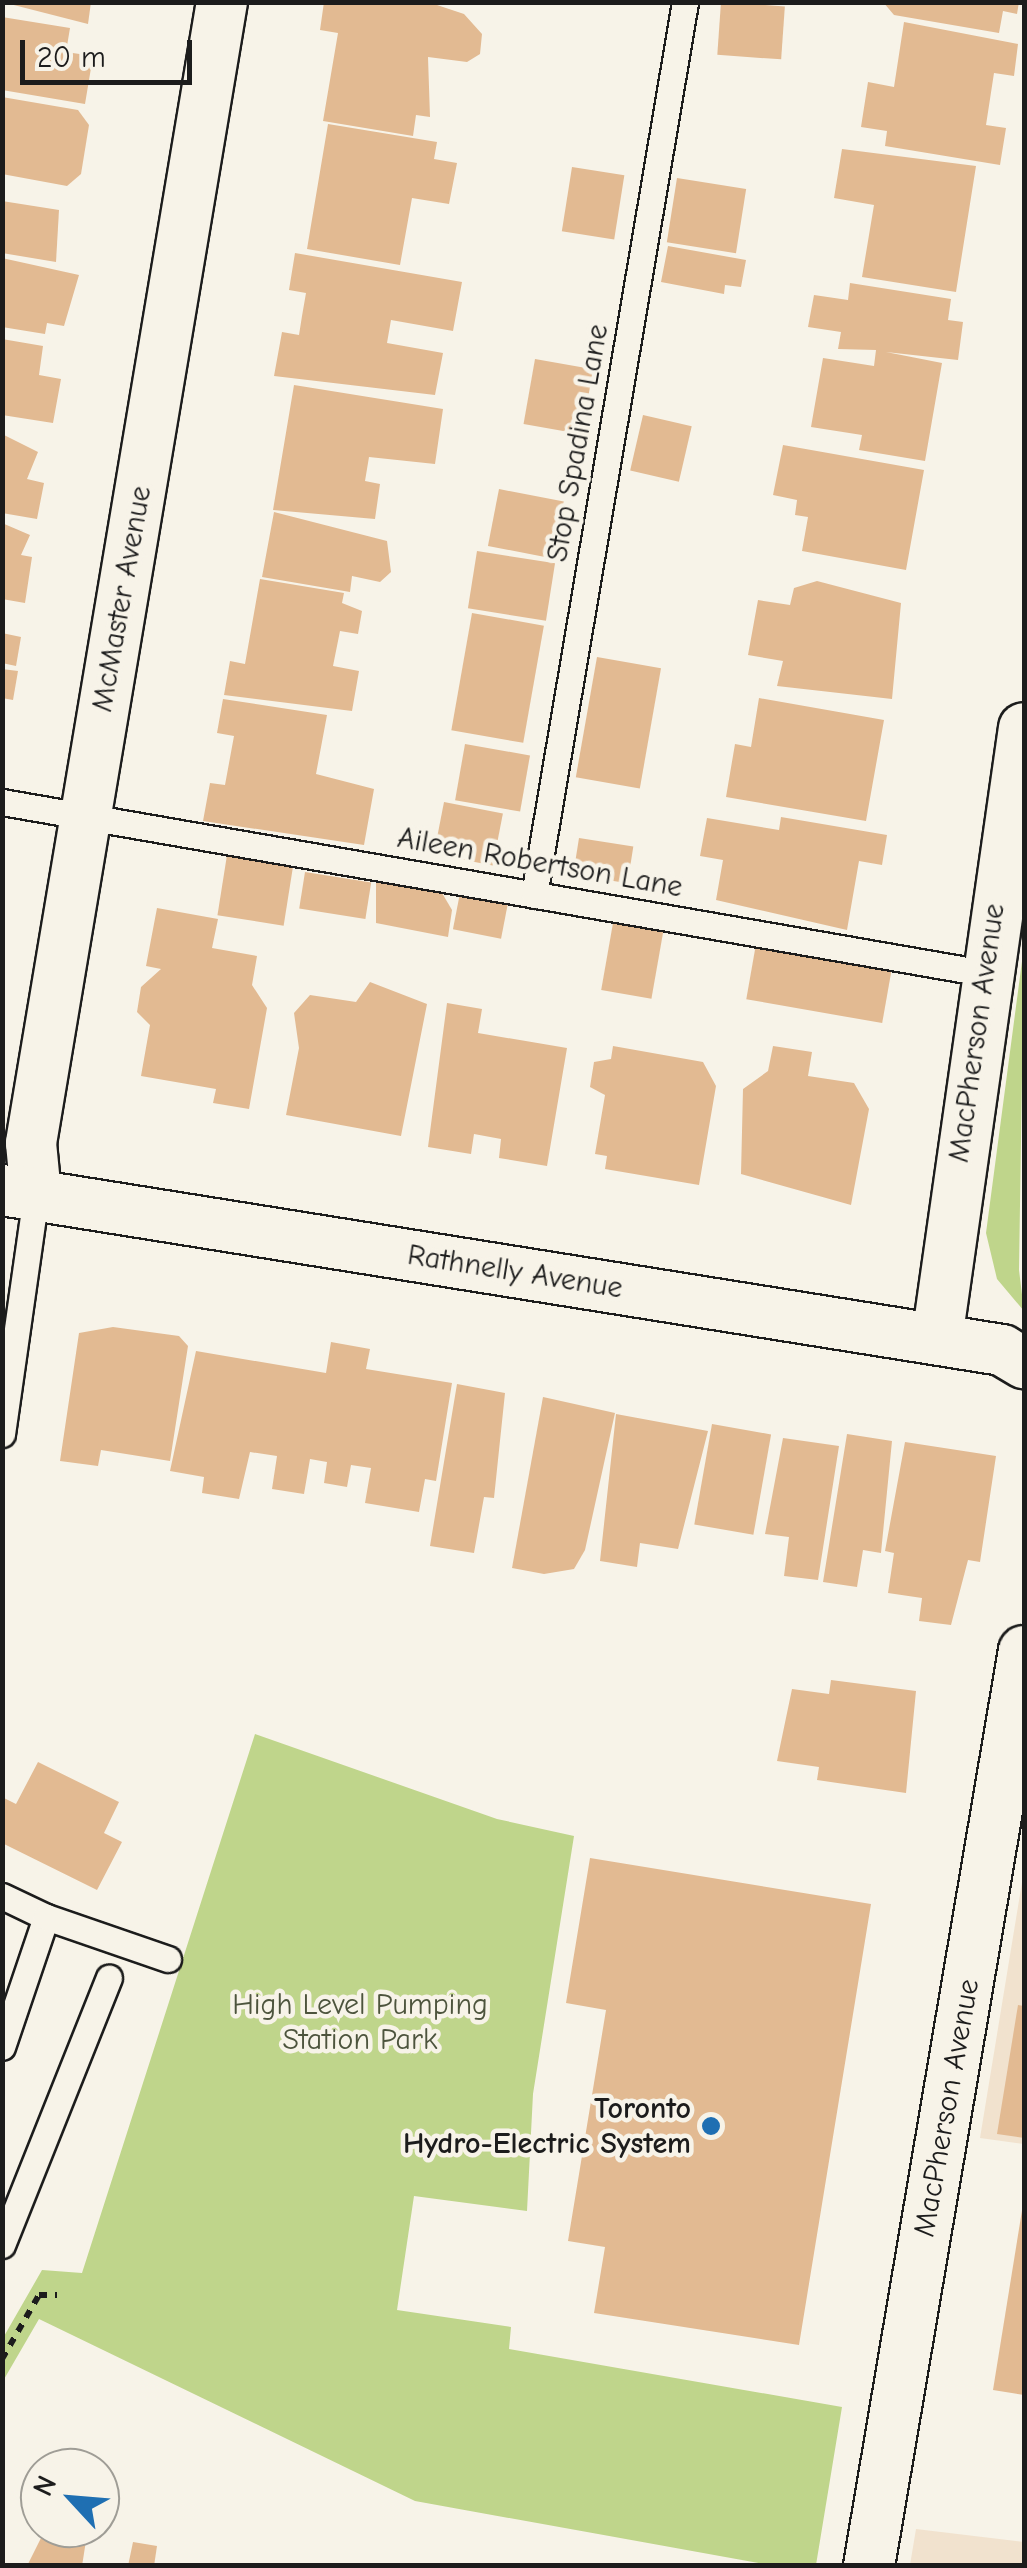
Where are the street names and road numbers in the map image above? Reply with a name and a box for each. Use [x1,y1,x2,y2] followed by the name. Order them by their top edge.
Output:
[539,321,617,565] street label: Stop Spadina Lane
[84,483,160,715] street label: McMaster Avenue
[395,820,685,906] street label: Aileen Robertson Lane
[941,901,1013,1165] street label: MacPherson Avenue
[405,1237,625,1307] street label: Rathnelly Avenue
[907,1976,987,2240] street label: MacPherson Avenue

